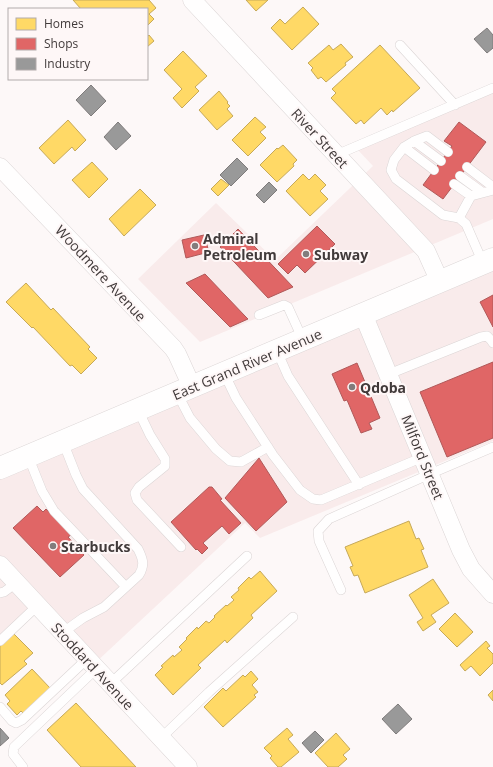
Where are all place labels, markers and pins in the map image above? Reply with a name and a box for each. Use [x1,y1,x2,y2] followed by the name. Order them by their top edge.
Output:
[203,229,277,264] place label: Admiral Petroleum
[190,241,200,251] marker: Admiral Petroleum
[314,245,368,264] place label: Subway
[301,249,311,259] marker: Subway
[360,378,406,397] place label: Qdoba
[347,382,357,392] marker: Qdoba
[61,537,131,556] place label: Starbucks
[48,541,58,551] marker: Starbucks

